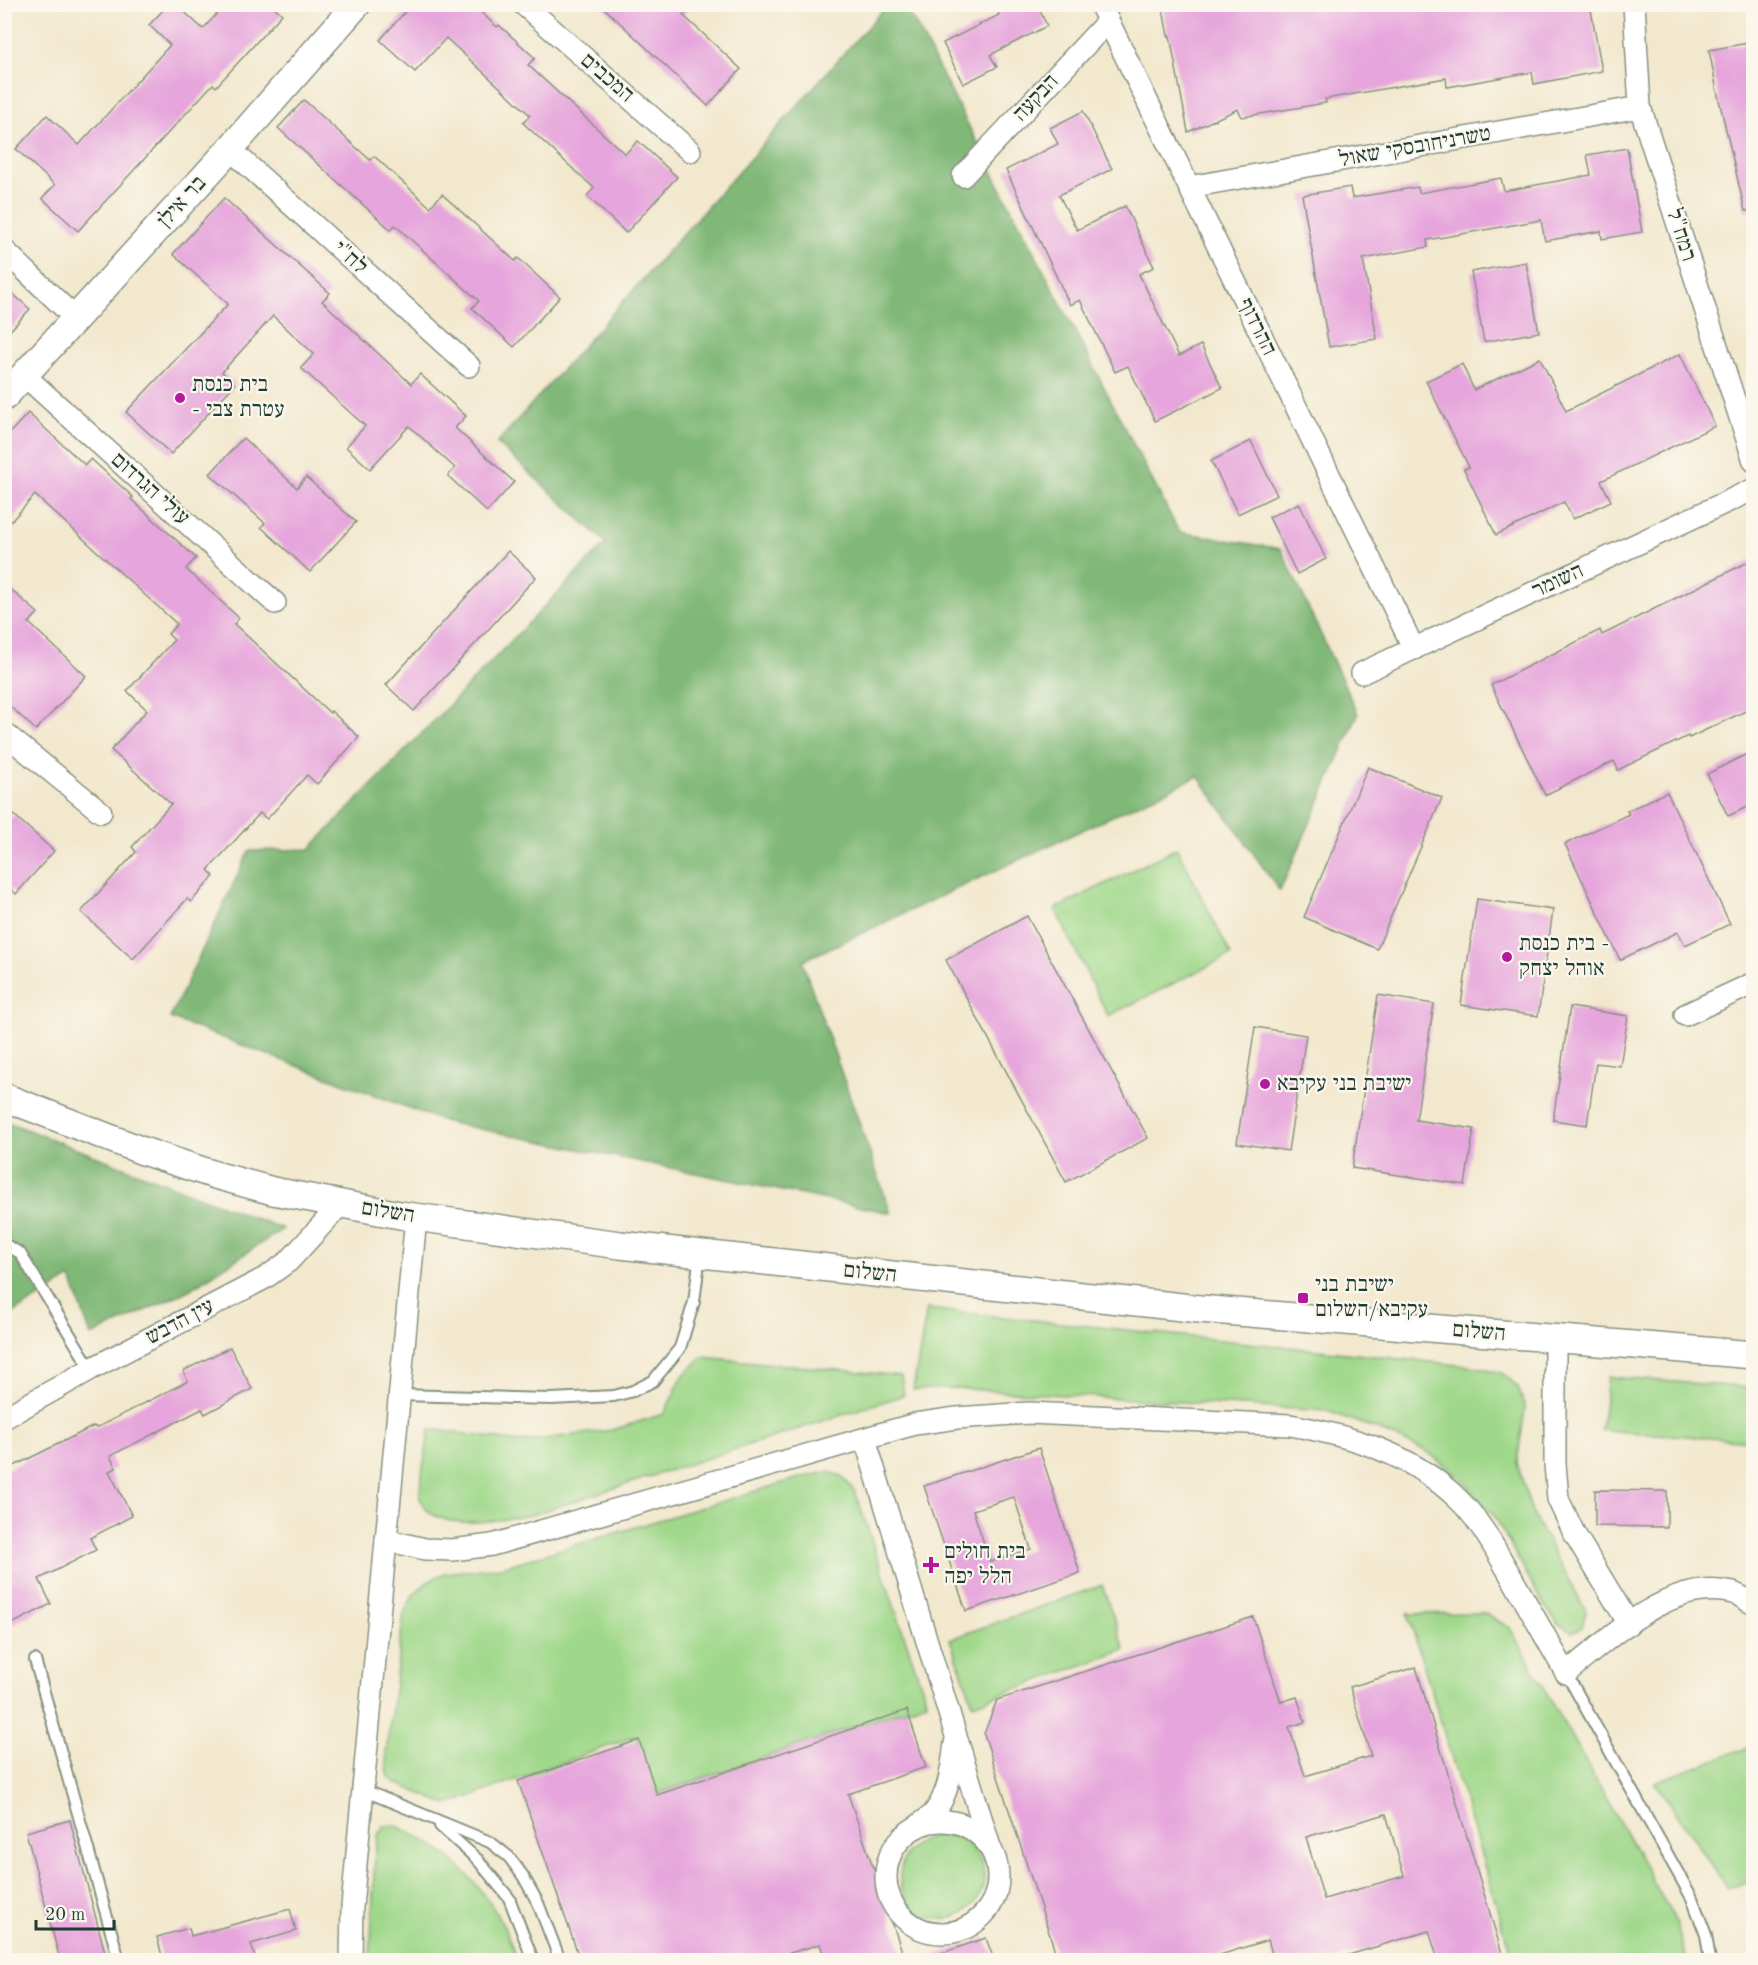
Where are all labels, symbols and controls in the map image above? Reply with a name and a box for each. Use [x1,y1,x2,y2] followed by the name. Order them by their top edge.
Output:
[576,49,638,107] street label: המכבים
[1009,70,1063,126] street label: הבקעה
[1337,122,1493,171] street label: טשרניחובסקי שאול
[153,171,210,232] street label: בר אילן
[1662,206,1701,264] street label: רמח"ל
[329,237,372,279] street label: לח"י
[1234,295,1280,359] street label: ההרדוף
[192,374,285,421] place label: בית כנסת - עטרת צבי
[173,391,187,405] marker: בית כנסת - עטרת צבי
[107,448,194,530] street label: עולי הגרדום
[1529,560,1587,602] street label: השומר
[1519,933,1609,980] place label: בית כנסת - אוהל יצחק
[1500,950,1514,964] marker: בית כנסת - אוהל יצחק
[1277,1073,1411,1095] place label: ישיבת בני עקיבא
[1258,1077,1272,1091] marker: ישיבת בני עקיבא
[360,1196,416,1227] street label: השלום
[842,1258,898,1287] street label: השלום
[1315,1274,1428,1321] place label: ישיבת בני עקיבא/השלום
[1296,1291,1310,1305] marker: ישיבת בני עקיבא/השלום
[142,1295,218,1349] street label: עין הדבש
[1451,1318,1507,1345] street label: השלום
[944,1540,1026,1588] place label: בית חולים הלל יפה
[922,1556,940,1574] marker: בית חולים הלל יפה
[36,1893,114,1931] scale bar
[45,1906,85,1924] text: 20 m

